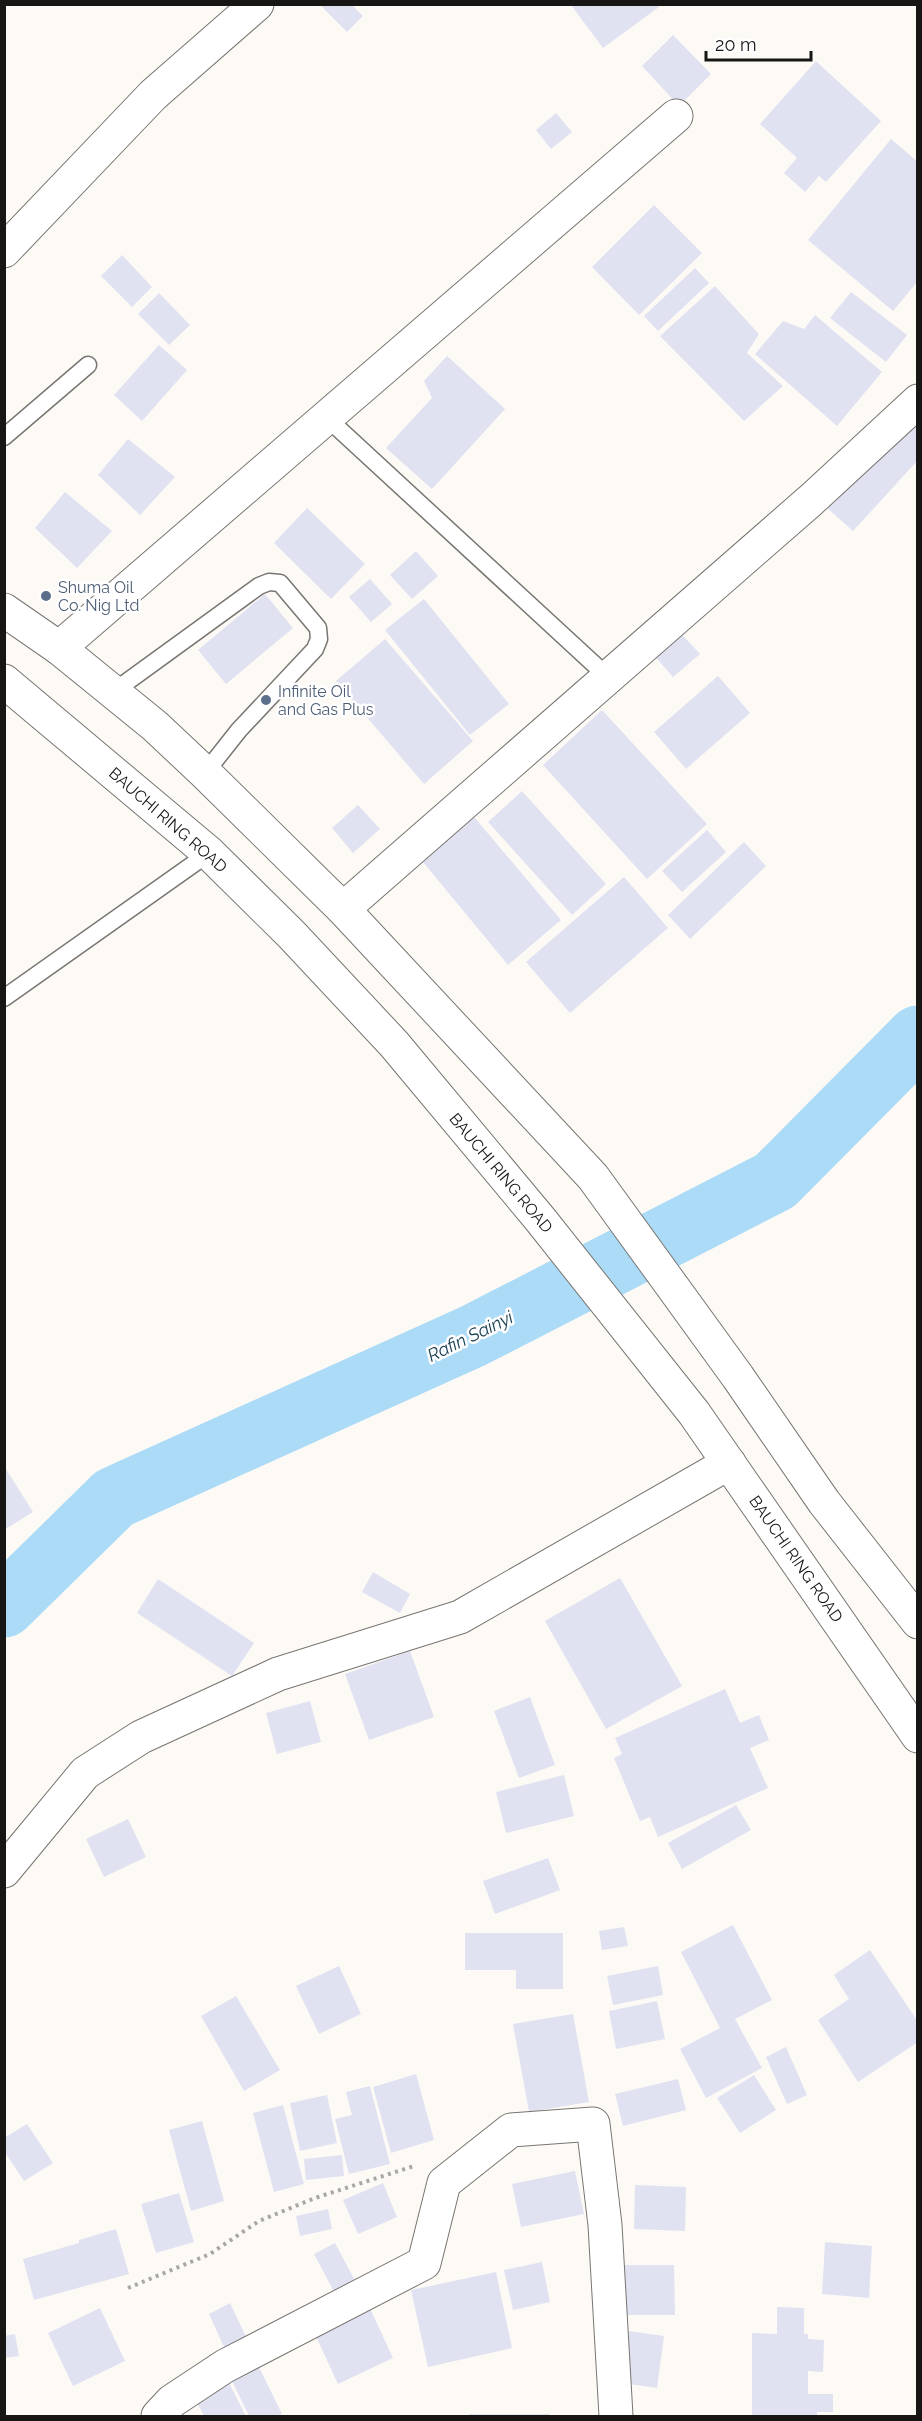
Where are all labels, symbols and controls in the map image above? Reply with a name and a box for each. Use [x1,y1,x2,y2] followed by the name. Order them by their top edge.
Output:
[706,24,811,62] scale bar
[715,34,757,55] text: 20 m
[58,578,140,615] place label: Shuma Oil Co. Nig Ltd
[39,589,53,603] marker: Shuma Oil Co. Nig Ltd
[278,682,374,719] place label: Infinite Oil and Gas Plus
[259,693,273,707] marker: Infinite Oil and Gas Plus
[105,764,231,876] street label: BAUCHI RING ROAD
[445,1109,557,1237] street label: BAUCHI RING ROAD
[424,1306,517,1366] water label: Rafin Sainyi
[745,1492,847,1626] street label: BAUCHI RING ROAD

